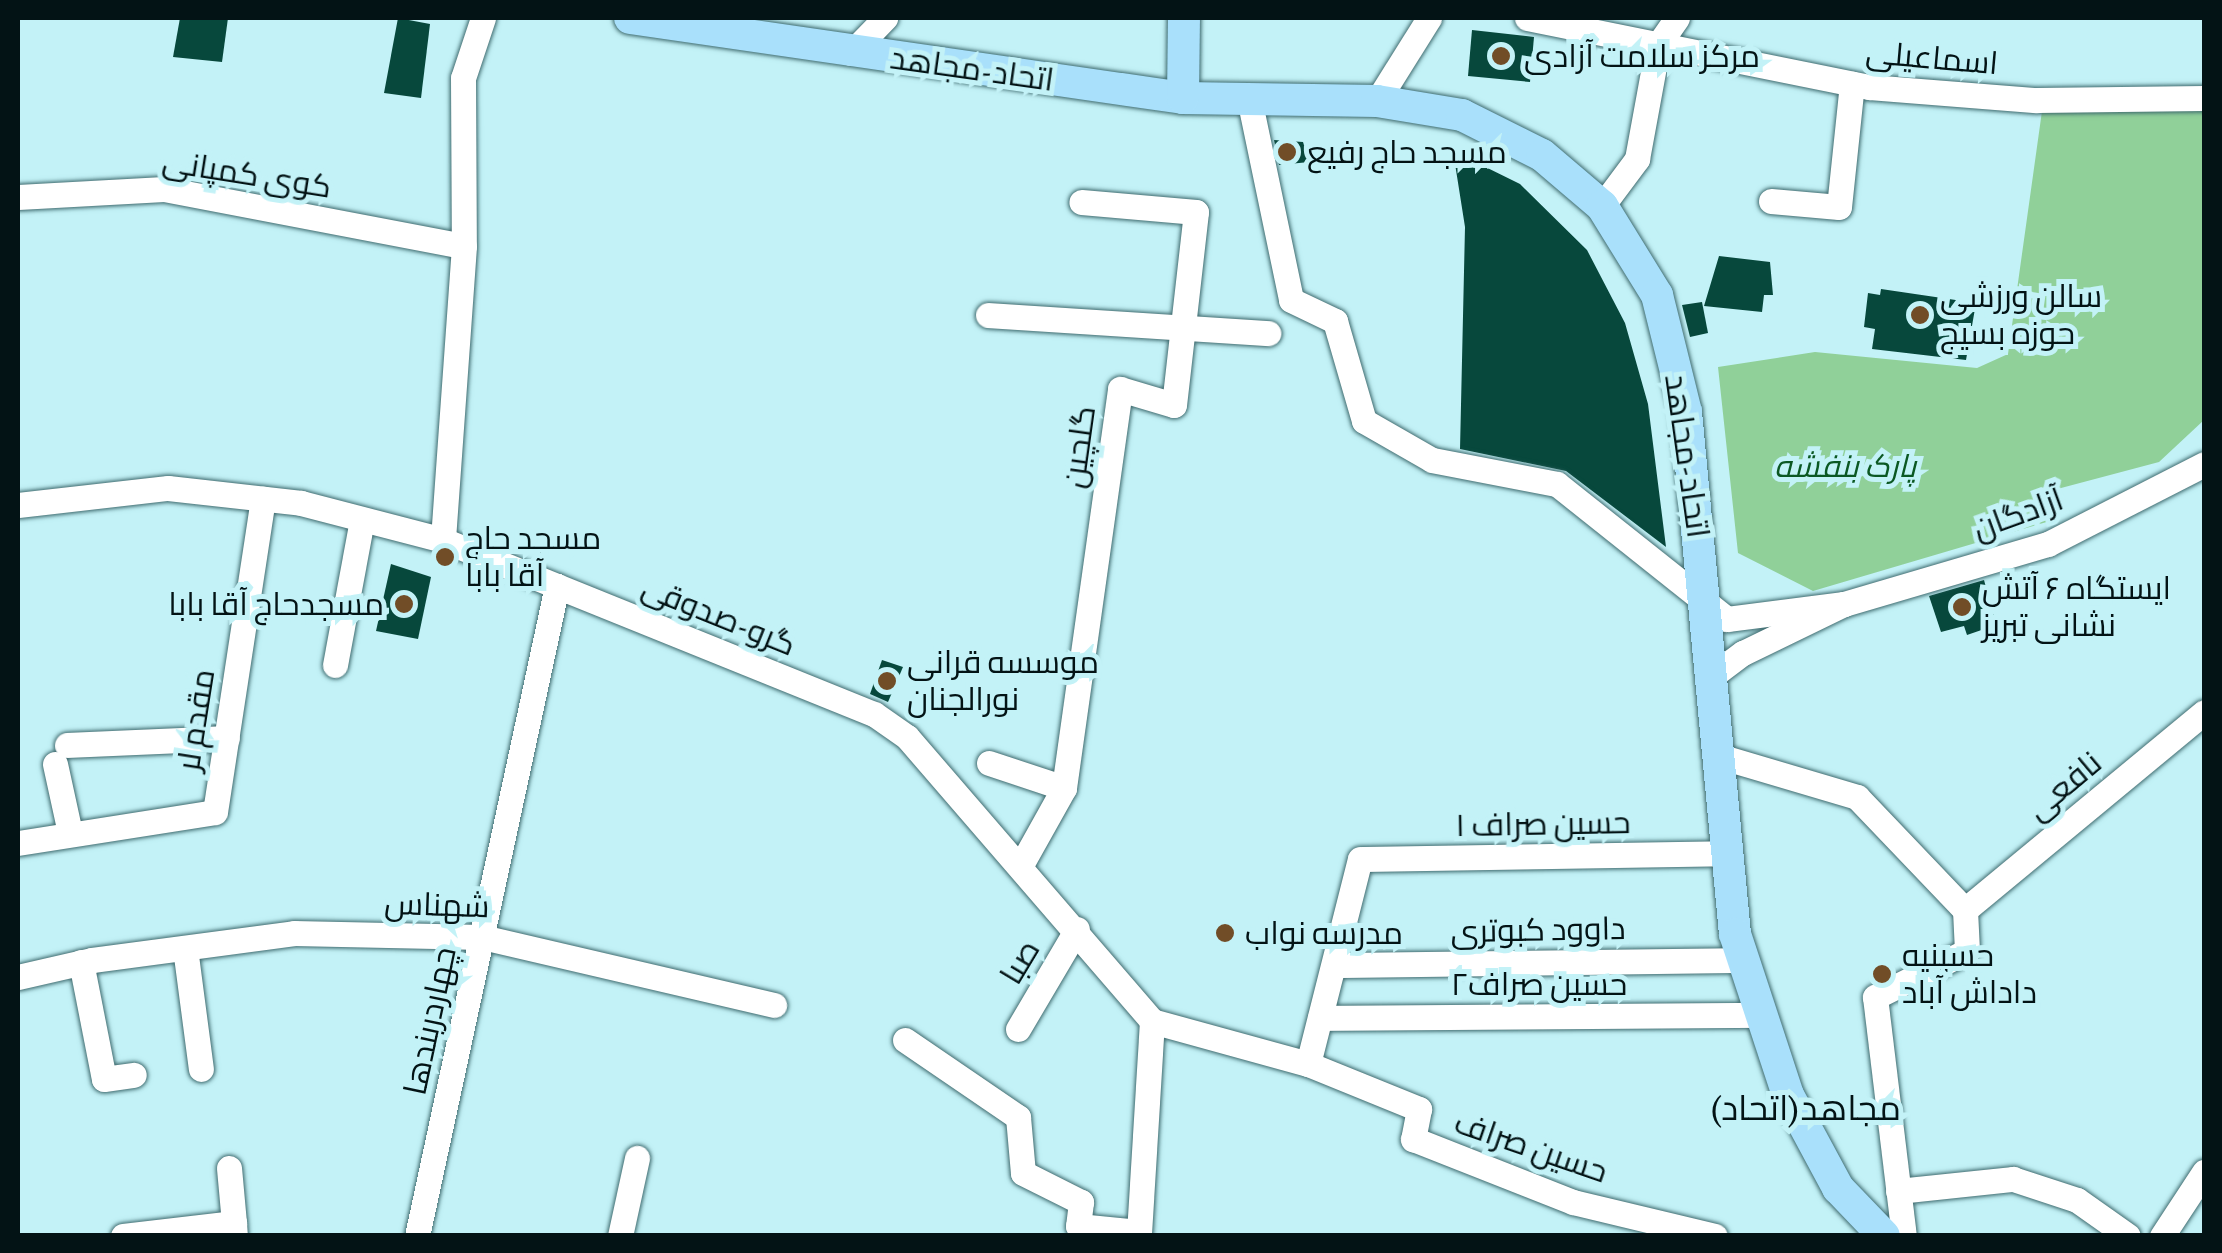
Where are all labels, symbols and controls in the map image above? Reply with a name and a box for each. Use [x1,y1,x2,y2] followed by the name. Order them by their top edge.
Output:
[1864,33,2000,83] street label: اسماعیلی
[1524,37,1760,75] place label: مرکز سلامت آزادی
[888,39,1056,99] street label: اتحاد-مجاهد
[1488,43,1514,69] marker: مرکز سلامت آزادی
[1307,133,1507,171] place label: مسجد حاج رفیع
[1276,141,1298,163] marker: مسجد حاج رفیع
[160,142,334,206] street label: کوی کمپانی
[1940,278,2102,353] place label: سالن ورزشی حوزه بسیج
[1909,304,1931,326] marker: سالن ورزشی حوزه بسیج
[1657,372,1717,540] street label: اتحاد-مجاهد
[1054,403,1104,491] street label: گلچین
[1774,447,1916,485] park label: پارک بنفشه
[1968,480,2068,548] street label: آزادگان
[465,520,601,595] place label: مسجد حاج آقا بابا
[434,546,456,568] marker: مسجد حاج آقا بابا
[637,568,801,664] street label: گرو-صدوقی
[1982,570,2171,645] place label: ایستگاه ۶ آتش نشانی تبریز
[168,585,384,623] place label: مسجدحاج آقا بابا
[393,593,415,615] marker: مسجدحاج آقا بابا
[1951,596,1973,618] marker: ایستگاه ۶ آتش نشانی تبریز
[907,644,1099,719] place label: موسسه قرانی نورالجنان
[169,666,223,774] street label: مقدم لر
[876,670,898,692] marker: موسسه قرانی نورالجنان
[2019,744,2109,828] street label: نافعی
[1455,803,1631,845] street label: حسین صراف ۱
[384,884,490,926] street label: شهناس
[1450,909,1626,951] street label: داوود کبوتری
[1245,914,1403,952] place label: مدرسه نواب
[1214,922,1236,944] marker: مدرسه نواب
[992,933,1048,991] street label: صبا
[1902,937,2037,1012] place label: حسینیه داداش آباد
[396,943,464,1099] street label: چهاردربندها
[1871,963,1893,985] marker: حسینیه داداش آباد
[1451,965,1627,1003] street label: حسین صراف۲
[1709,1088,1901,1130] district label: مجاهد(اتحاد)
[1449,1103,1613,1191] street label: حسین صراف

